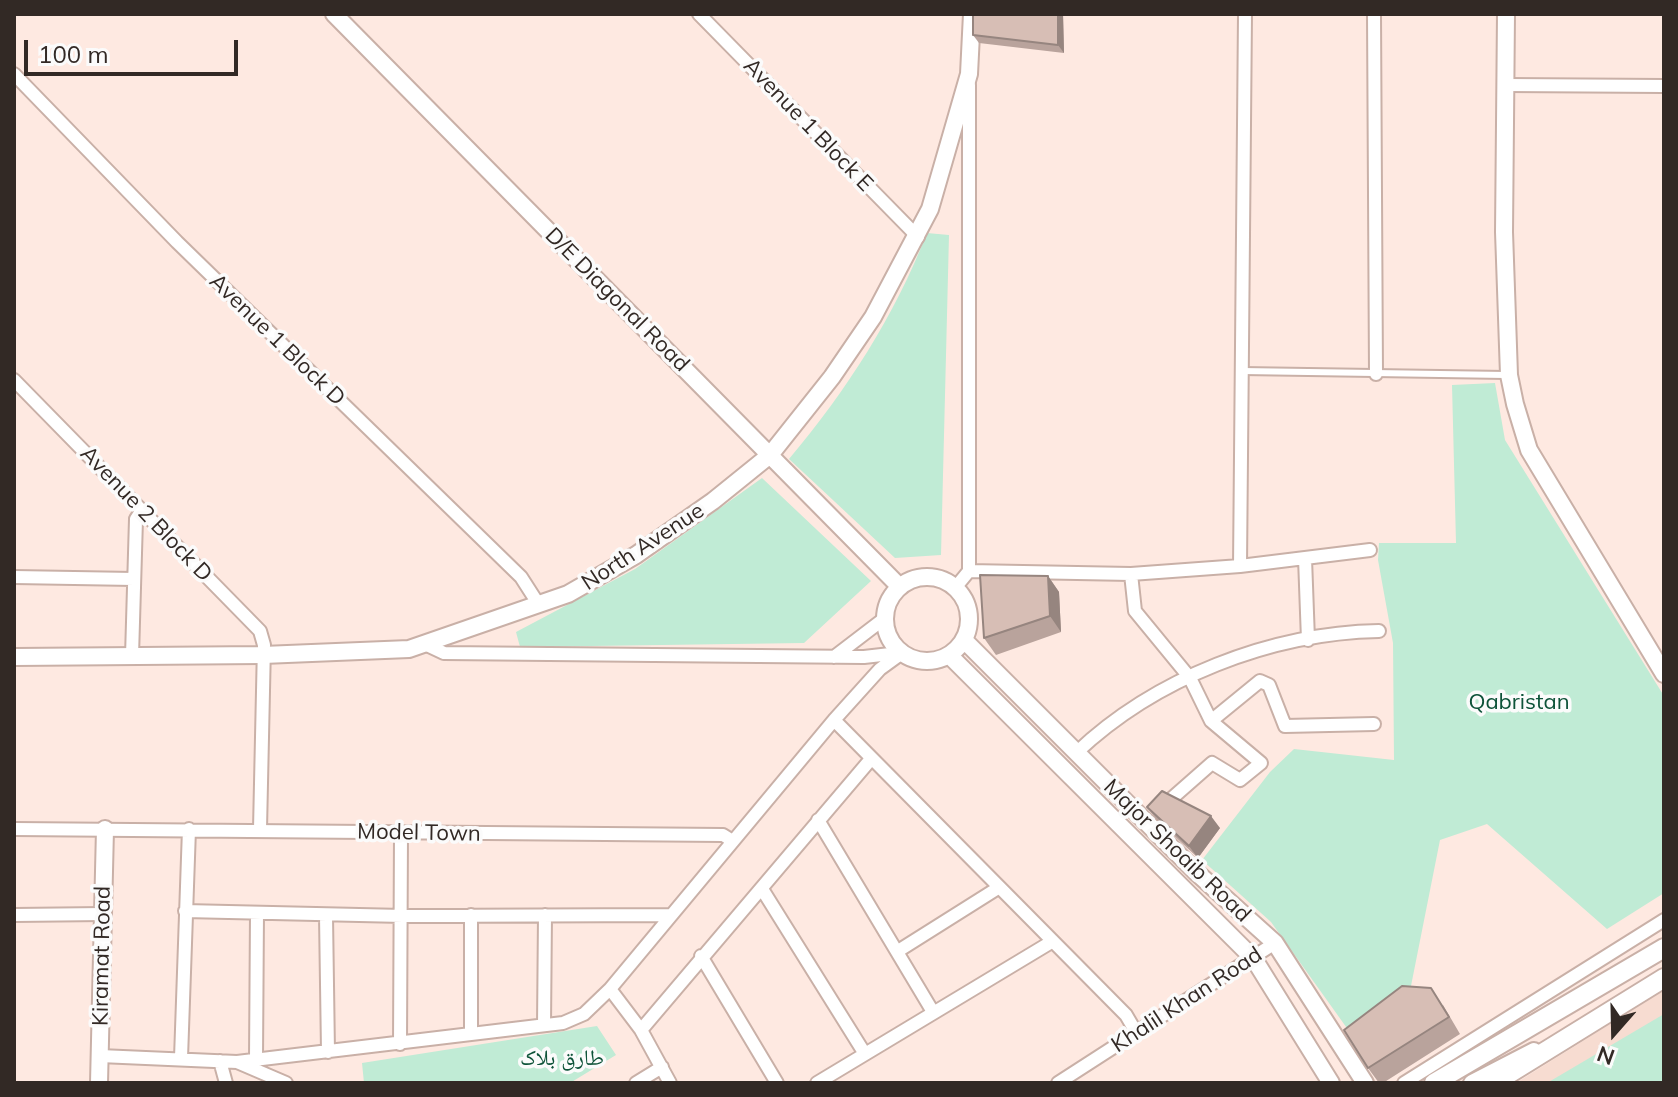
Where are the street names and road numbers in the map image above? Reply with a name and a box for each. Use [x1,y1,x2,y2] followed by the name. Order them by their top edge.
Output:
[738,53,878,197] street label: Avenue 1 Block E
[539,222,695,378] street label: D/E Diagonal Road
[204,269,350,411] street label: Avenue 1 Block D
[75,441,217,587] street label: Avenue 2 Block D
[577,498,709,596] street label: North Avenue
[1098,774,1256,928] street label: Major Shoaib Road
[357,819,481,847] street label: Model Town
[88,886,116,1026] street label: Kiramat Road
[1107,942,1267,1058] street label: Khalil Khan Road

